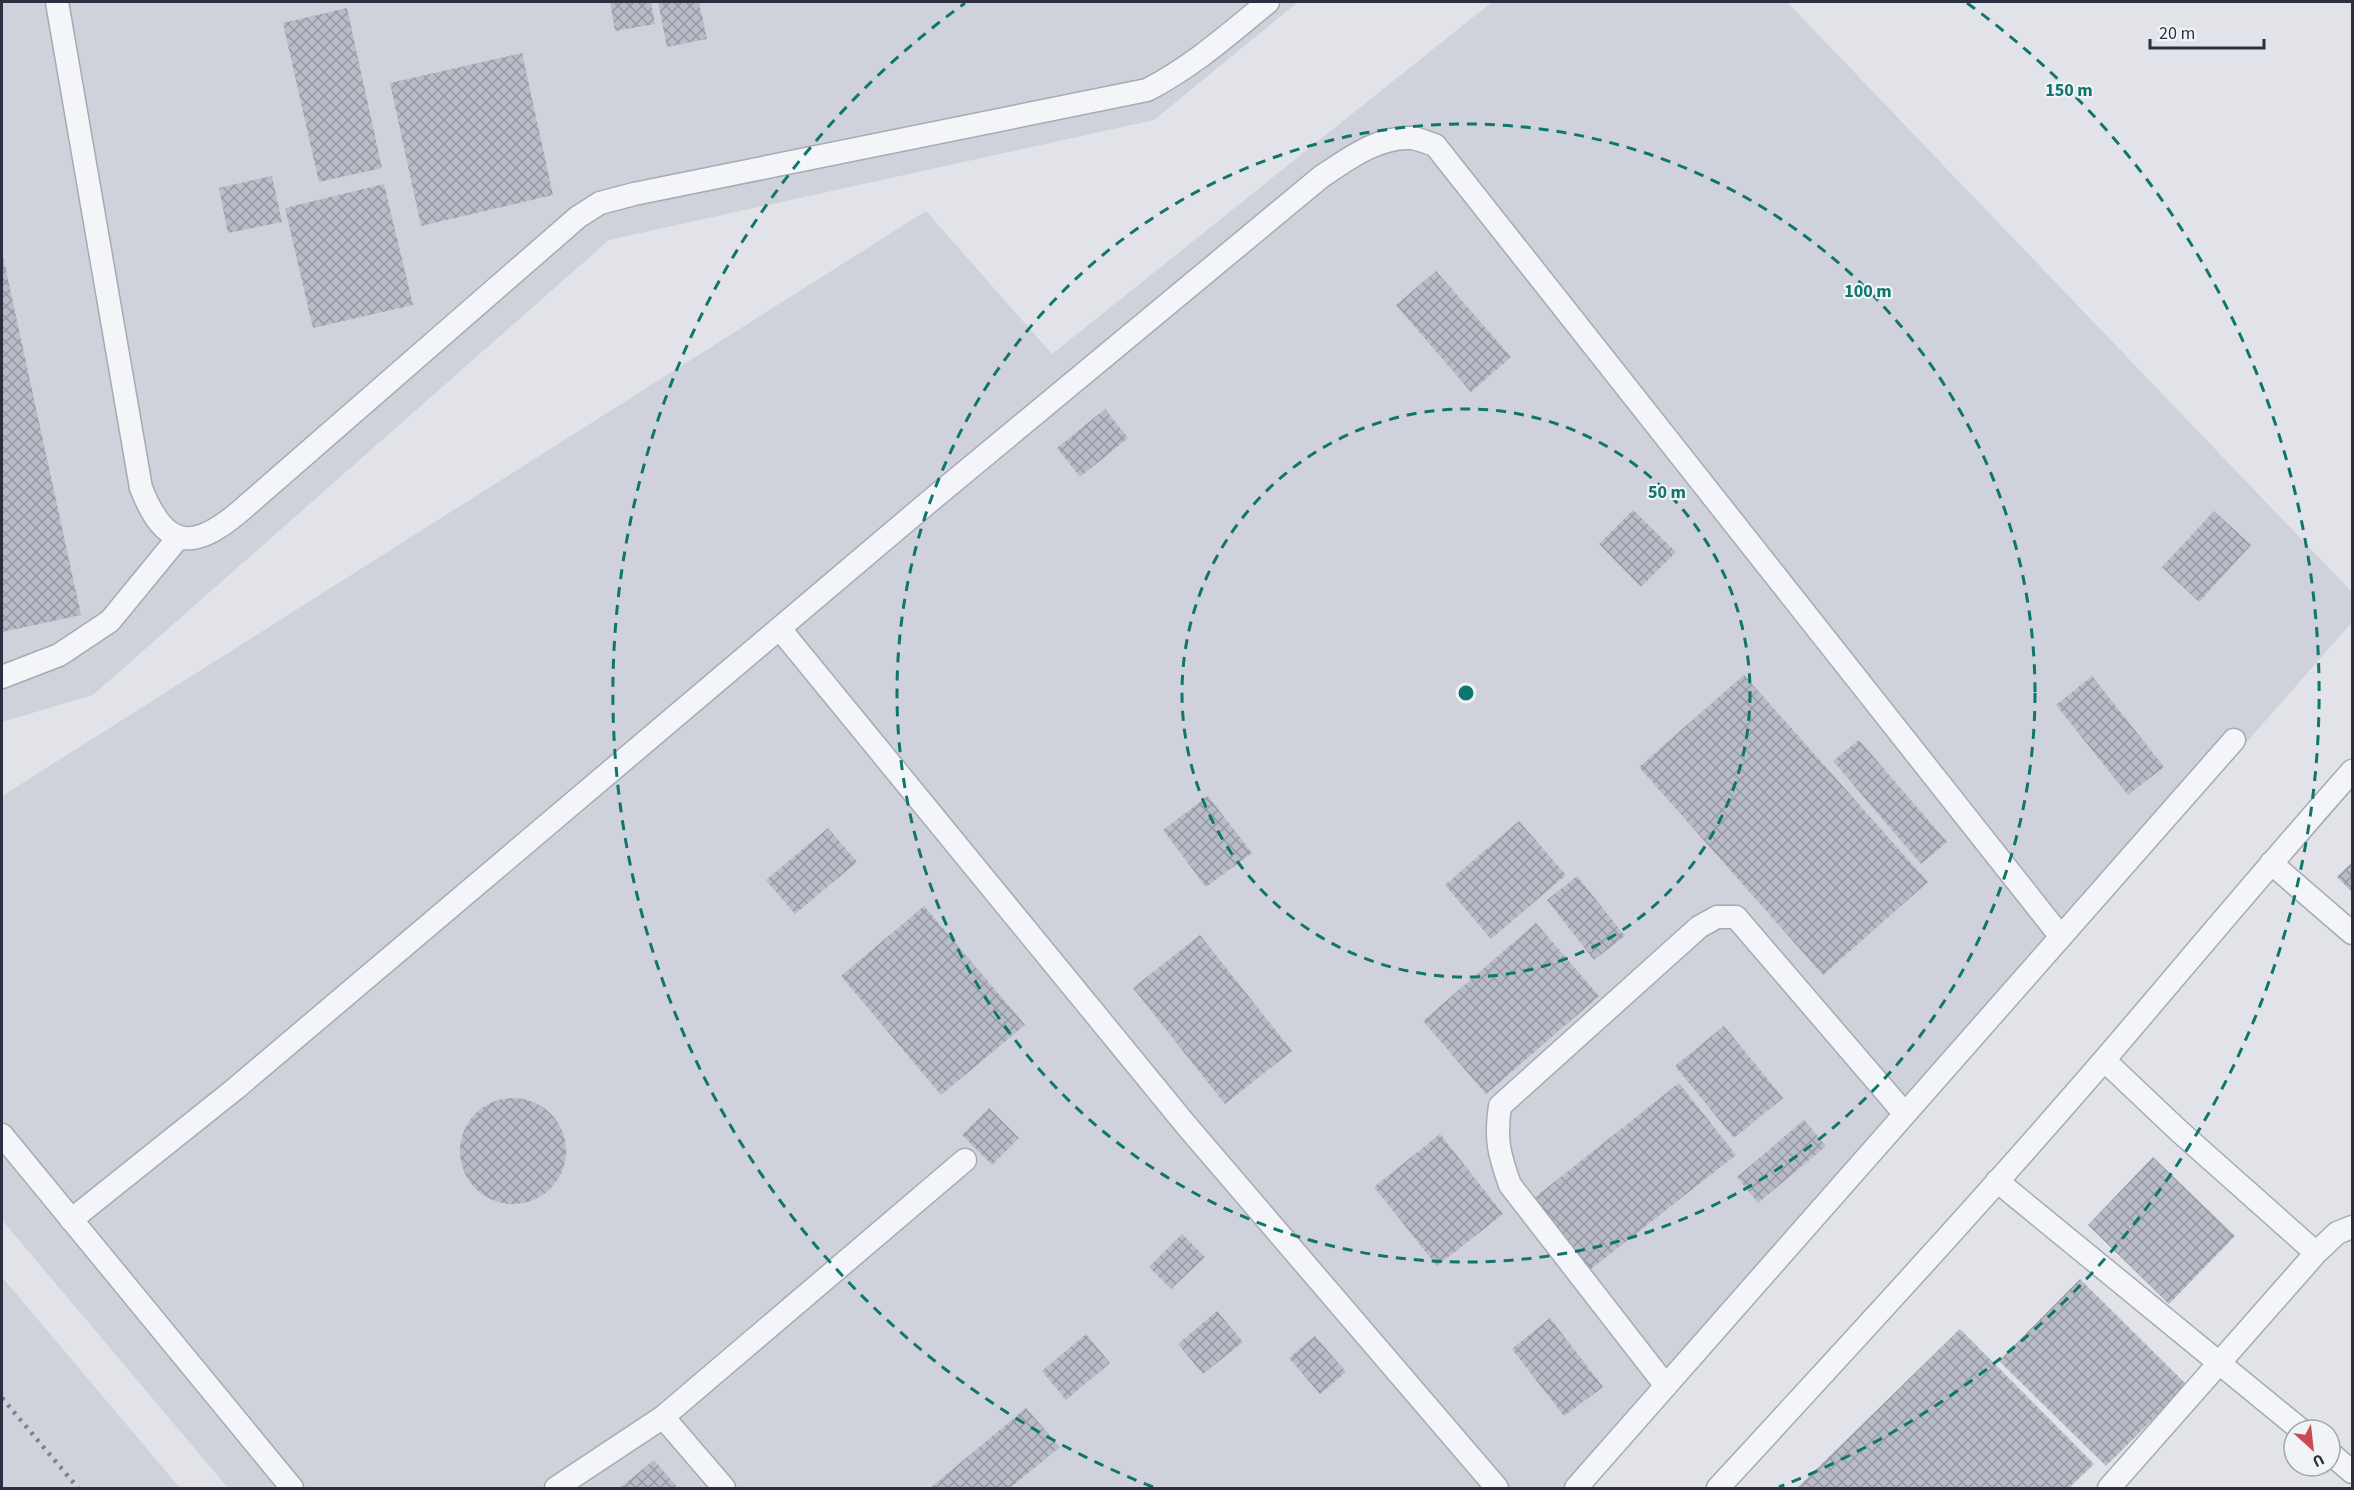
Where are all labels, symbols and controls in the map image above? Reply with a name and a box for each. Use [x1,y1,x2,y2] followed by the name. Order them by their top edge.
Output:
[2150,12,2264,50] scale bar
[2159,21,2195,46] text: 20 m
[2045,78,2093,103] text: 150 m
[1844,279,1892,304] text: 100 m
[1648,480,1686,505] text: 50 m
[1456,683,1476,703] centre of rings
[2282,1418,2342,1478] north arrow
[2309,1448,2328,1473] text: U

